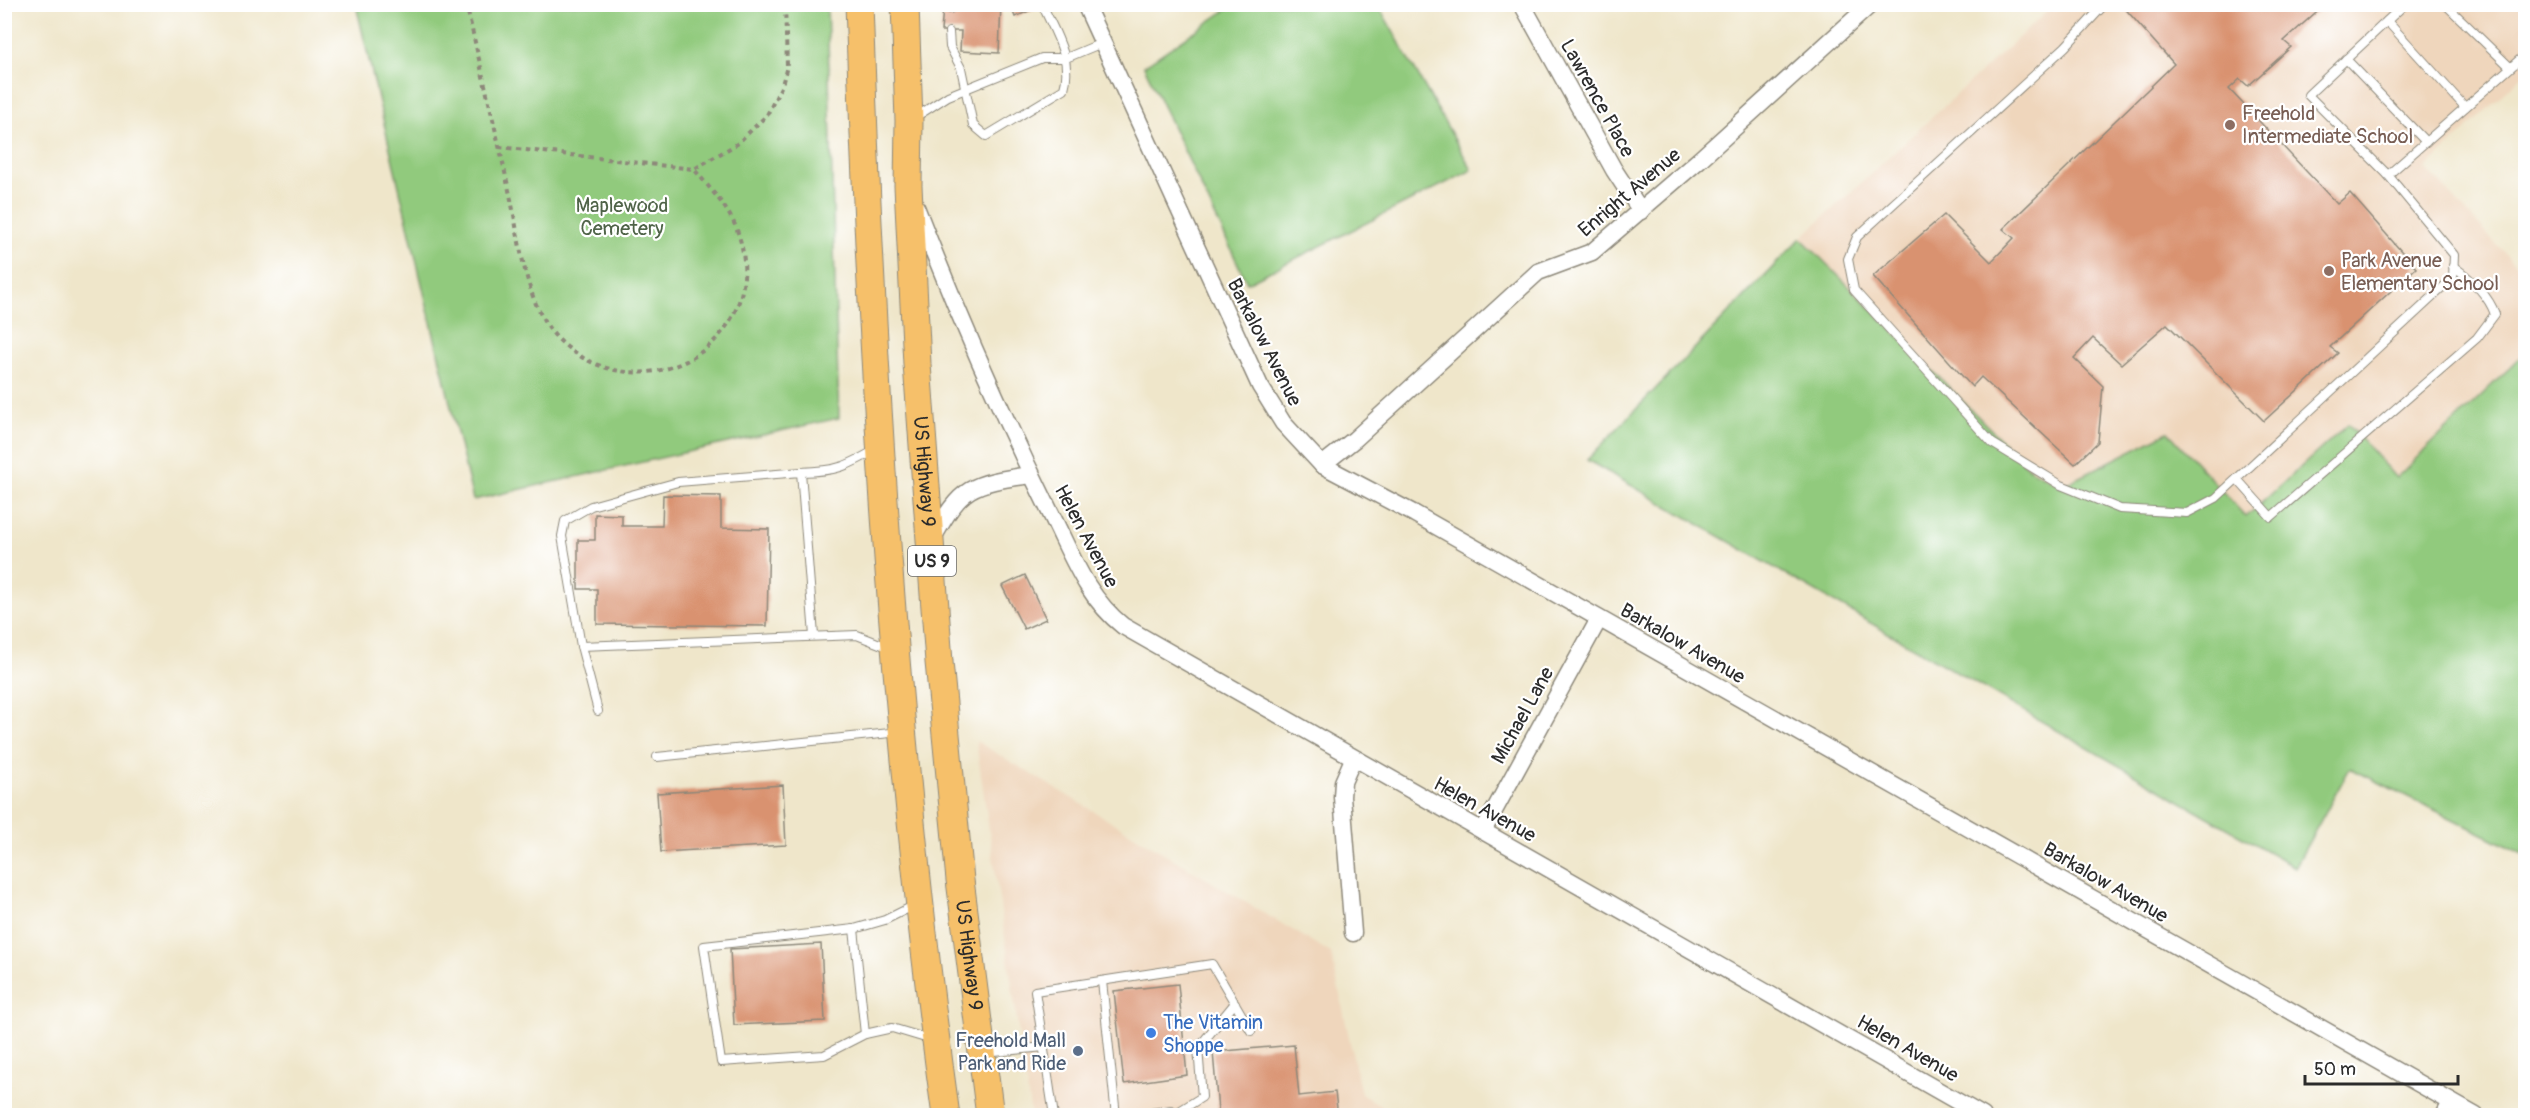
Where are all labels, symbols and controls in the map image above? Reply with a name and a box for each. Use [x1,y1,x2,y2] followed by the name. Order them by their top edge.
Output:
[1555,35,1640,162] street label: Lawrence Place
[2242,101,2413,149] place label: Freehold Intermediate School
[2223,118,2237,132] marker: Freehold Intermediate School
[1573,142,1686,242] street label: Enright Avenue
[576,193,668,241] park label: Maplewood Cemetery
[2341,248,2499,296] place label: Park Avenue Elementary School
[2322,264,2336,278] marker: Park Avenue Elementary School
[1222,274,1308,410] street label: Barkalow Avenue
[908,415,941,528] street label: US Highway 9
[1049,480,1124,592] street label: Helen Avenue
[908,546,956,576] road number: US 9
[1616,598,1750,689] street label: Barkalow Avenue
[1486,662,1559,768] street label: Michael Lane
[1429,771,1540,848] street label: Helen Avenue
[2039,837,2173,928] street label: Barkalow Avenue
[950,899,988,1012] street label: US Highway 9
[1853,1009,1963,1088] street label: Helen Avenue
[1163,1010,1263,1058] place label: The Vitamin Shoppe
[1144,1026,1158,1040] marker: The Vitamin Shoppe
[955,1028,1066,1076] place label: Freehold Mall Park and Ride
[1071,1044,1085,1058] marker: Freehold Mall Park and Ride
[2305,1048,2458,1086] scale bar
[2314,1058,2356,1081] text: 50 m

